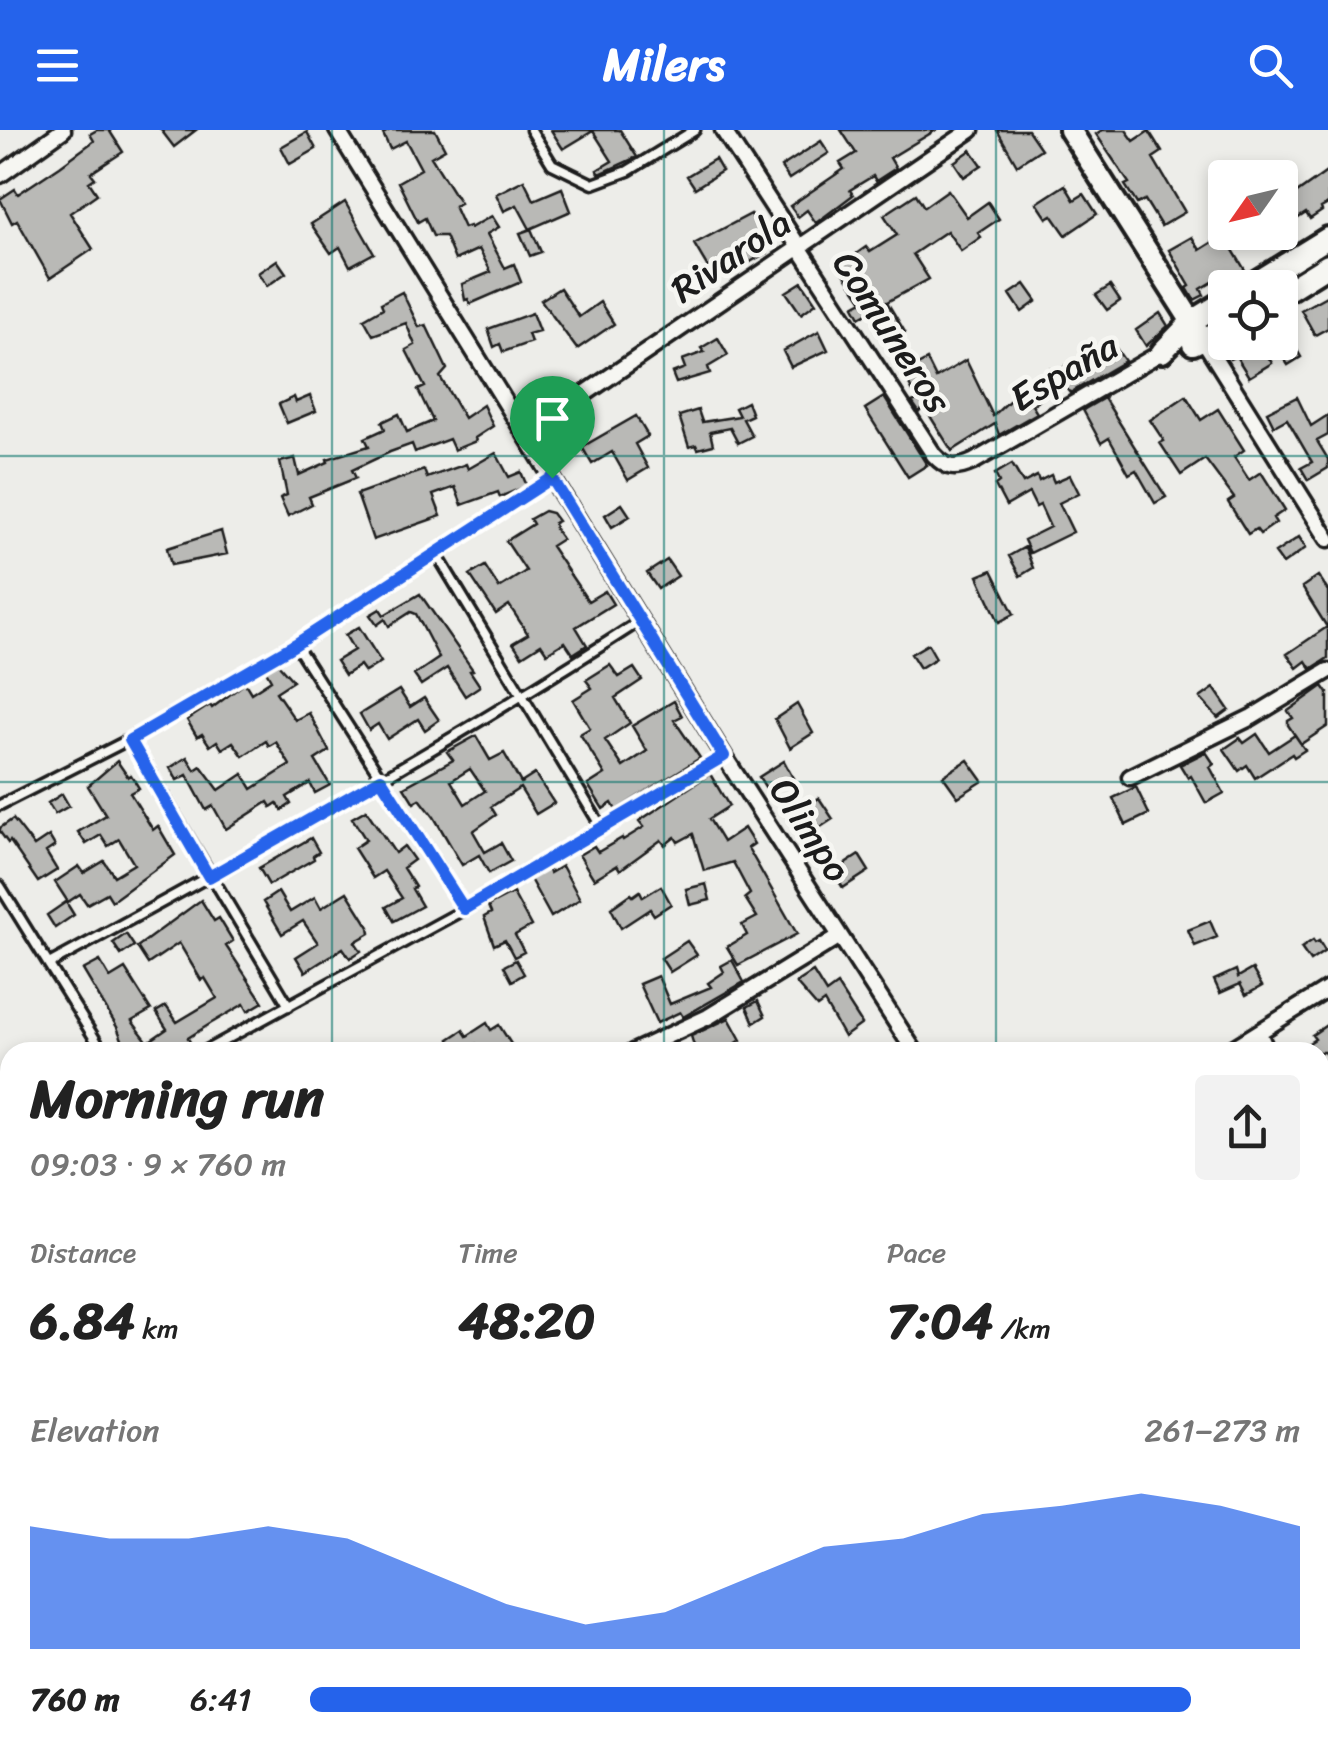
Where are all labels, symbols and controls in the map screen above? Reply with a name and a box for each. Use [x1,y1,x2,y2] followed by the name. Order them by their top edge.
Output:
[603,25,725,105] text: Milers
[30,38,85,93] icon: menu
[1243,38,1298,93] icon: search
[1208,160,1298,250] north arrow
[1208,160,1298,360] map controls
[656,191,806,321] street label: Rivarola
[814,237,970,428] street label: Comuneros
[1208,270,1298,360] button: locate
[996,313,1132,430] street label: España
[510,376,595,479] pin
[525,391,580,446] icon: arrive
[751,764,869,896] street label: Olimpo
[30,1050,324,1147] text: Morning run
[1195,1075,1300,1180] button: share
[30,1136,286,1193] text: 09:03 · 9 × 760 m
[30,1228,136,1277] text: Distance
[458,1228,518,1277] text: Time
[887,1228,946,1277] text: Pace
[30,1277,135,1366] text: 6.84
[458,1277,595,1366] text: 48:20
[887,1277,993,1366] text: 7:04
[135,1304,179,1353] text: km
[993,1304,1051,1353] text: /km
[30,1402,160,1459] text: Elevation
[1144,1402,1300,1459] text: 261–273 m
[30,1671,120,1728] text: 760 m
[190,1671,252,1728] text: 6:41

